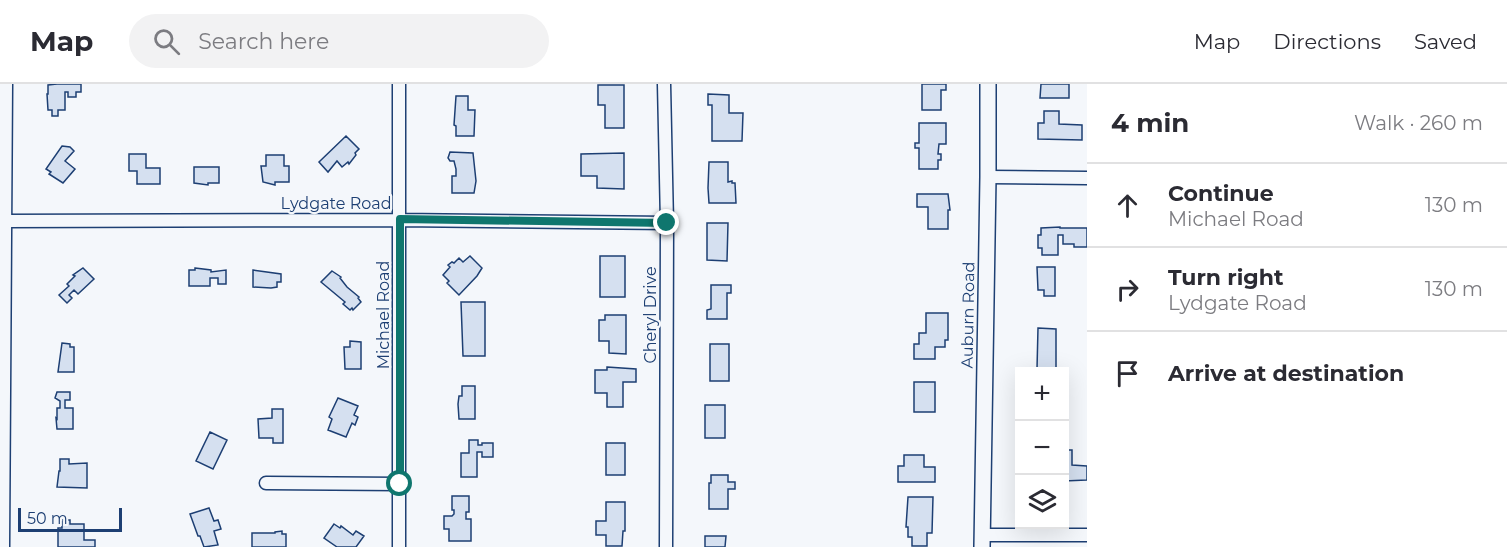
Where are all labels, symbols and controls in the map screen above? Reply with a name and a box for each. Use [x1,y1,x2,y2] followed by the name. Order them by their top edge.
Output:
[129,14,549,68] search box
[30,24,93,58] text: Map
[150,25,183,58] icon: search
[198,28,329,55] text: Search here
[1194,29,1240,54] text: Map
[1273,29,1381,54] text: Directions
[1414,29,1477,54] text: Saved
[1111,107,1189,139] text: 4 min
[1354,111,1483,135] text: Walk · 260 m
[1168,180,1274,207] text: Continue
[1111,189,1144,222] icon: ahead
[1425,193,1483,217] text: 130 m
[281,194,392,213] street label: Lydgate Road
[1168,207,1304,231] text: Michael Road
[653,209,679,235] route end
[374,261,393,369] street label: Michael Road
[958,261,978,369] street label: Auburn Road
[1168,264,1283,291] text: Turn right
[641,266,660,364] street label: Cheryl Drive
[1111,273,1144,306] icon: right
[1425,277,1483,301] text: 130 m
[1168,291,1307,315] text: Lydgate Road
[1111,357,1144,390] icon: arrive
[1168,360,1404,387] text: Arrive at destination
[1015,367,1069,529] map controls
[1015,367,1069,421] button: +
[1015,421,1069,475] button: −
[386,470,412,496] route start
[1015,475,1069,529] button: layers
[18,505,122,532] scale bar
[27,509,68,528] text: 50 m

